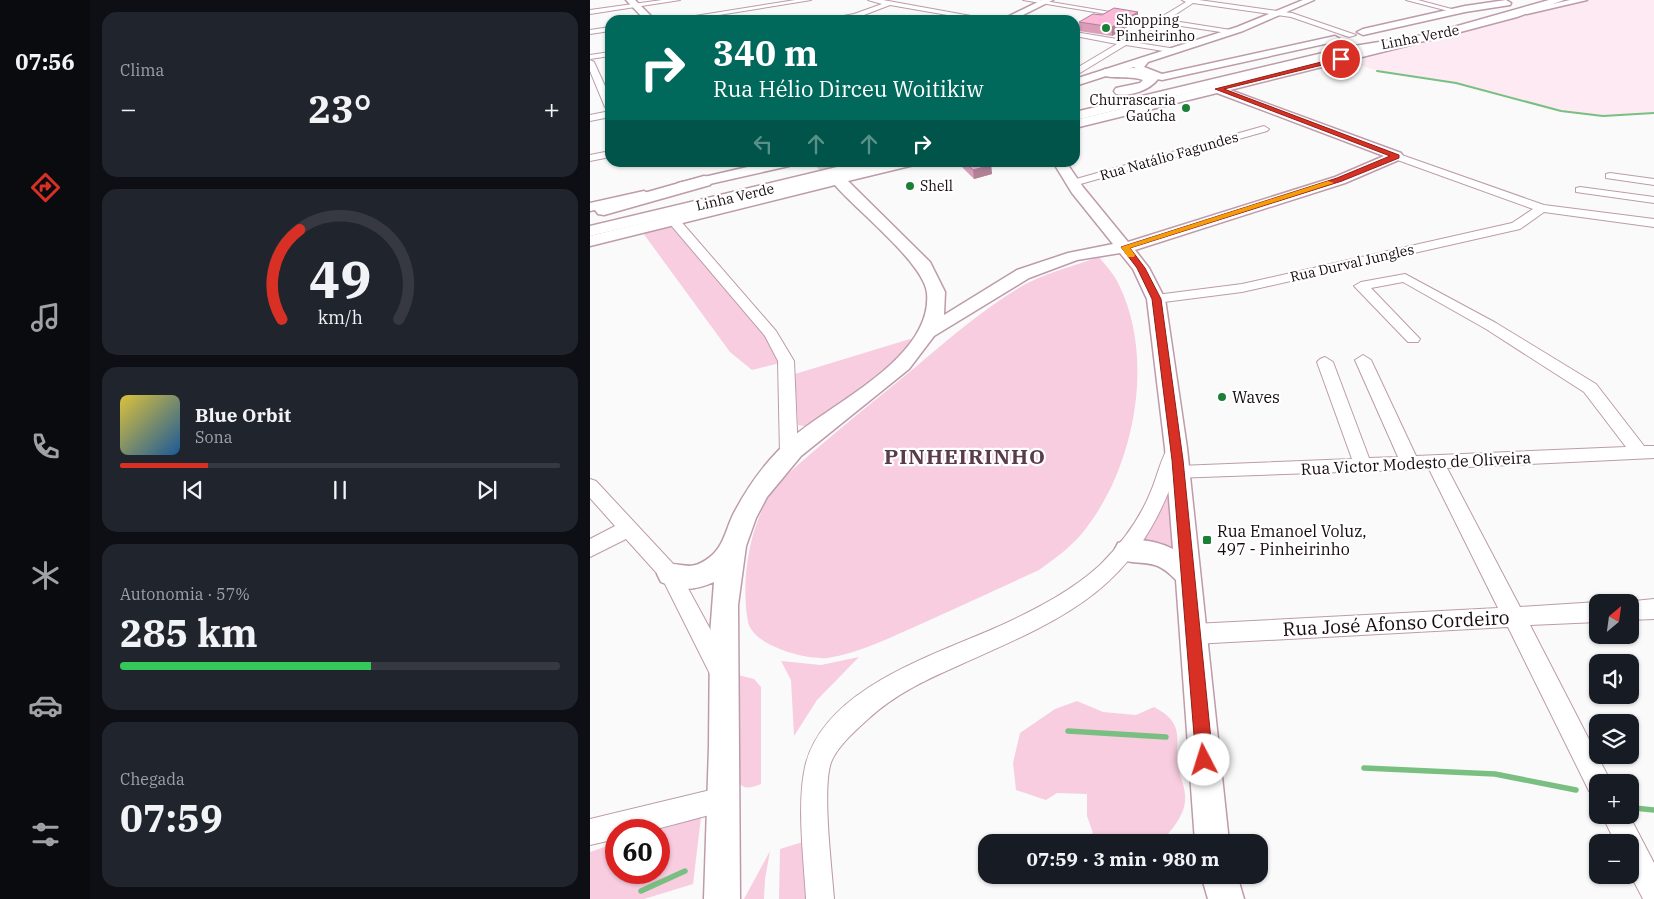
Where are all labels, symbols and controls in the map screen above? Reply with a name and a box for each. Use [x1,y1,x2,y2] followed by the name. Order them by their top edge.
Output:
[1116,11,1195,45] place label: Shopping Pinheirinho
[1379,21,1461,53] street label: Linha Verde
[1100,22,1112,34] marker: Shopping Pinheirinho
[713,30,818,76] text: 340 m
[630,35,695,100] icon: right
[1320,38,1362,80] pin
[1327,45,1355,73] icon: arrive
[15,47,75,76] text: 07:56
[120,60,164,80] text: Clima
[713,74,984,103] text: Rua Hélio Dirceu Woitikiw
[308,84,372,133] text: 23°
[120,90,137,127] text: −
[543,90,560,127] text: +
[1090,91,1176,125] place label: Churrascaria Gaúcha
[1180,102,1192,114] marker: Churrascaria Gaúcha
[1098,128,1241,184] street label: Rua Natálio Fagundes
[749,130,777,158] icon: left
[802,130,830,158] icon: ahead
[855,130,883,158] icon: ahead
[908,130,936,158] icon: right
[28,170,63,205] icon: directions
[920,177,953,195] place label: Shell
[694,179,776,215] street label: Linha Verde
[904,180,916,192] marker: Shell
[1288,240,1416,286] street label: Rua Durval Jungles
[309,245,371,312] text: 49
[28,300,63,335] icon: music
[317,306,363,329] text: km/h
[1232,387,1280,407] place label: Waves
[1216,391,1228,403] marker: Waves
[195,403,291,427] text: Blue Orbit
[195,427,232,447] text: Sona
[28,429,63,464] icon: phone
[884,442,1046,470] district label: PINHEIRINHO
[1300,447,1532,479] street label: Rua Victor Modesto de Oliveira
[179,476,207,504] icon: previous
[326,476,354,504] icon: pause
[473,476,501,504] icon: next
[1217,521,1367,559] place label: Rua Emanoel Voluz, 497 - Pinheirinho
[1201,534,1213,546] marker: Rua Emanoel Voluz, 497 - Pinheirinho
[28,558,63,593] icon: climate
[120,584,250,604] text: Autonomia · 57%
[1589,594,1639,644] north arrow
[1589,594,1639,884] map controls
[1282,605,1510,641] street label: Rua José Afonso Cordeiro
[120,608,258,657] text: 285 km
[1589,654,1639,704] button: sound
[28,688,63,723] icon: car
[1589,714,1639,764] button: layers
[1177,733,1229,785] position arrow
[120,769,185,789] text: Chegada
[1589,774,1639,824] button: +
[120,793,223,842] text: 07:59
[28,817,63,852] icon: filters
[605,819,670,884] speed limit sign: 60
[1589,834,1639,884] button: −
[1027,847,1219,871] text: 07:59 · 3 min · 980 m

